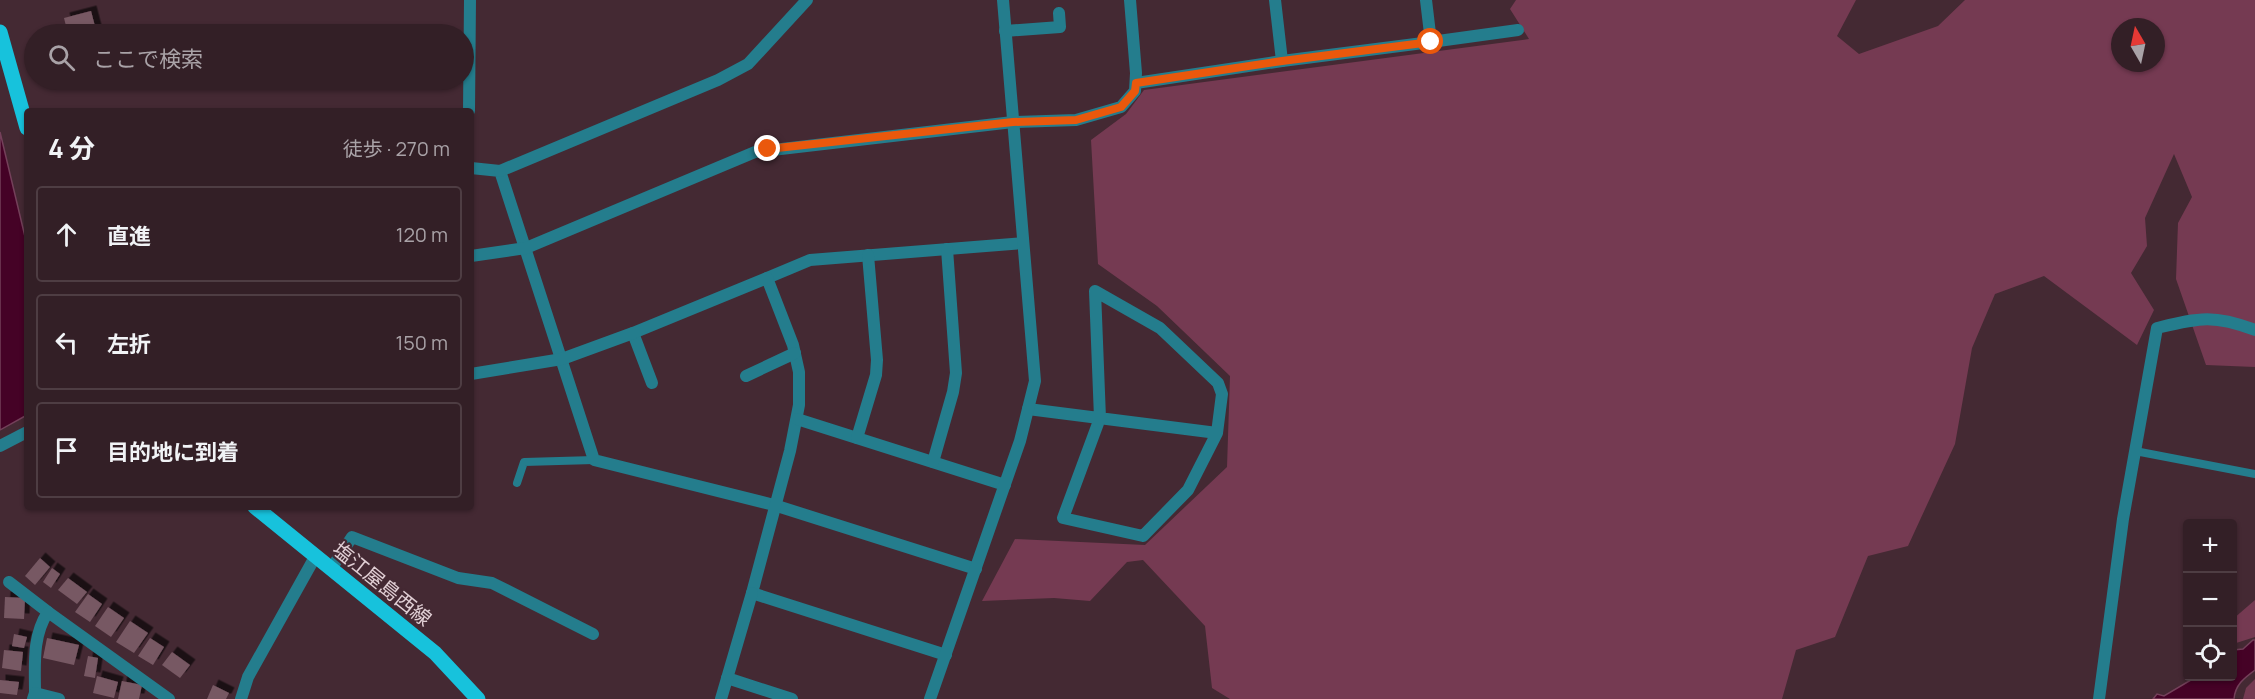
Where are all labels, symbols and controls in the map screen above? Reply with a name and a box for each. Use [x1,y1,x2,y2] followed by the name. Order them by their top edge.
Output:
[2111,18,2165,72] north arrow
[24,24,474,90] search box
[1417,28,1443,54] route start
[45,41,78,74] icon: search
[93,44,203,74] text: ここで検索
[48,130,95,166] text: 4 分
[343,135,450,162] text: 徒歩 · 270 m
[754,135,780,161] route end
[50,218,83,251] icon: ahead
[107,221,151,251] text: 直進
[396,221,448,248] text: 120 m
[50,326,83,359] icon: left
[107,329,151,359] text: 左折
[395,329,448,356] text: 150 m
[50,434,83,467] icon: arrive
[107,437,239,467] text: 目的地に到着
[2183,519,2237,681] map controls
[2183,519,2237,573] button: +
[327,535,437,632] street label: 塩江屋島西線
[2183,573,2237,627] button: −
[2183,627,2237,681] button: locate

